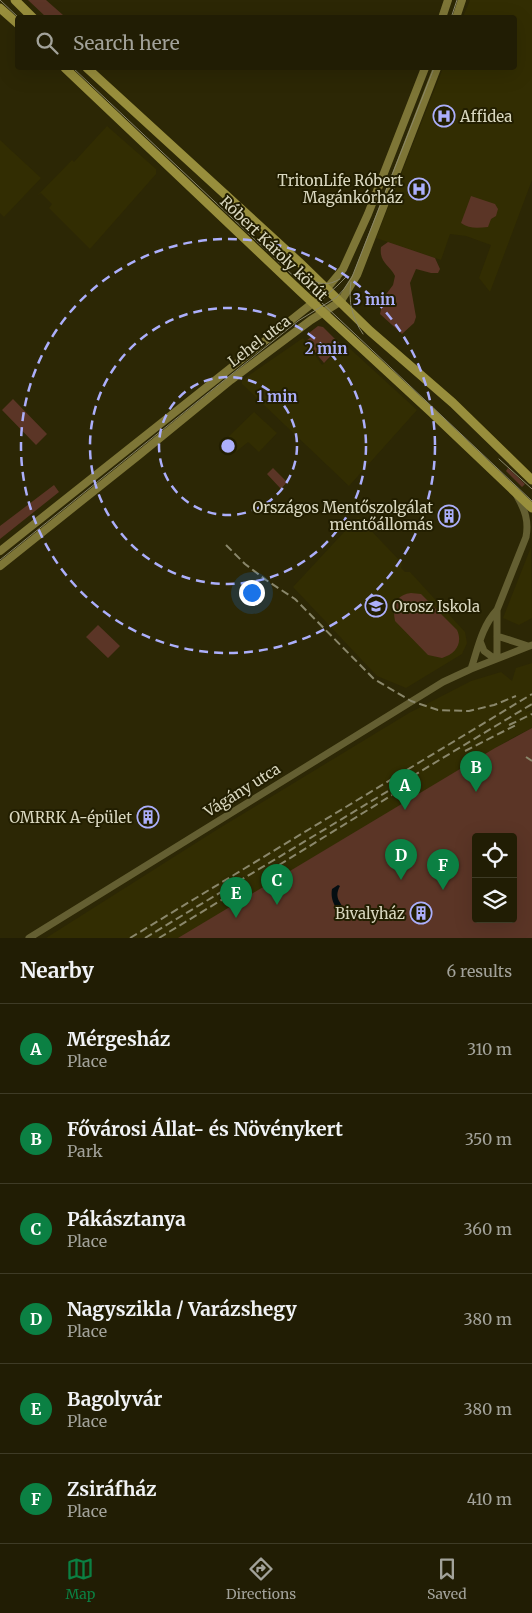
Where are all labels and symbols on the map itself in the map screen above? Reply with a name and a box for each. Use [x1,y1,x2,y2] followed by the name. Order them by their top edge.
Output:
[432,104,456,128] hospital icon: Affidea
[459,107,512,126] place label: Affidea
[277,171,403,207] place label: TritonLife Róbert Magánkórház
[407,177,431,201] hospital icon: TritonLife Róbert Magánkórház
[216,192,332,304] street label: Róbert Károly körút
[353,290,395,309] text: 3 min
[224,311,294,371] street label: Lehel utca
[305,339,347,358] text: 2 min
[257,387,297,406] text: 1 min
[219,437,237,455] centre of rings
[252,498,433,534] place label: Országos Mentőszolgálat mentőállomás
[437,504,461,528] building icon: Országos Mentőszolgálat mentőállomás
[239,580,265,606] your location
[364,594,388,618] school or university icon: Orosz Iskola
[392,597,480,616] place label: Orosz Iskola
[460,751,492,792] pin: B
[199,759,284,822] street label: Vágány utca
[389,769,421,810] pin: A
[136,805,160,829] building icon: OMRRK A-épület
[9,808,132,827] place label: OMRRK A-épület
[385,839,417,880] pin: D
[427,849,459,890] pin: F
[261,864,293,905] pin: C
[220,877,252,918] pin: E
[409,901,433,925] building icon: Bivalyház
[335,904,405,923] place label: Bivalyház

